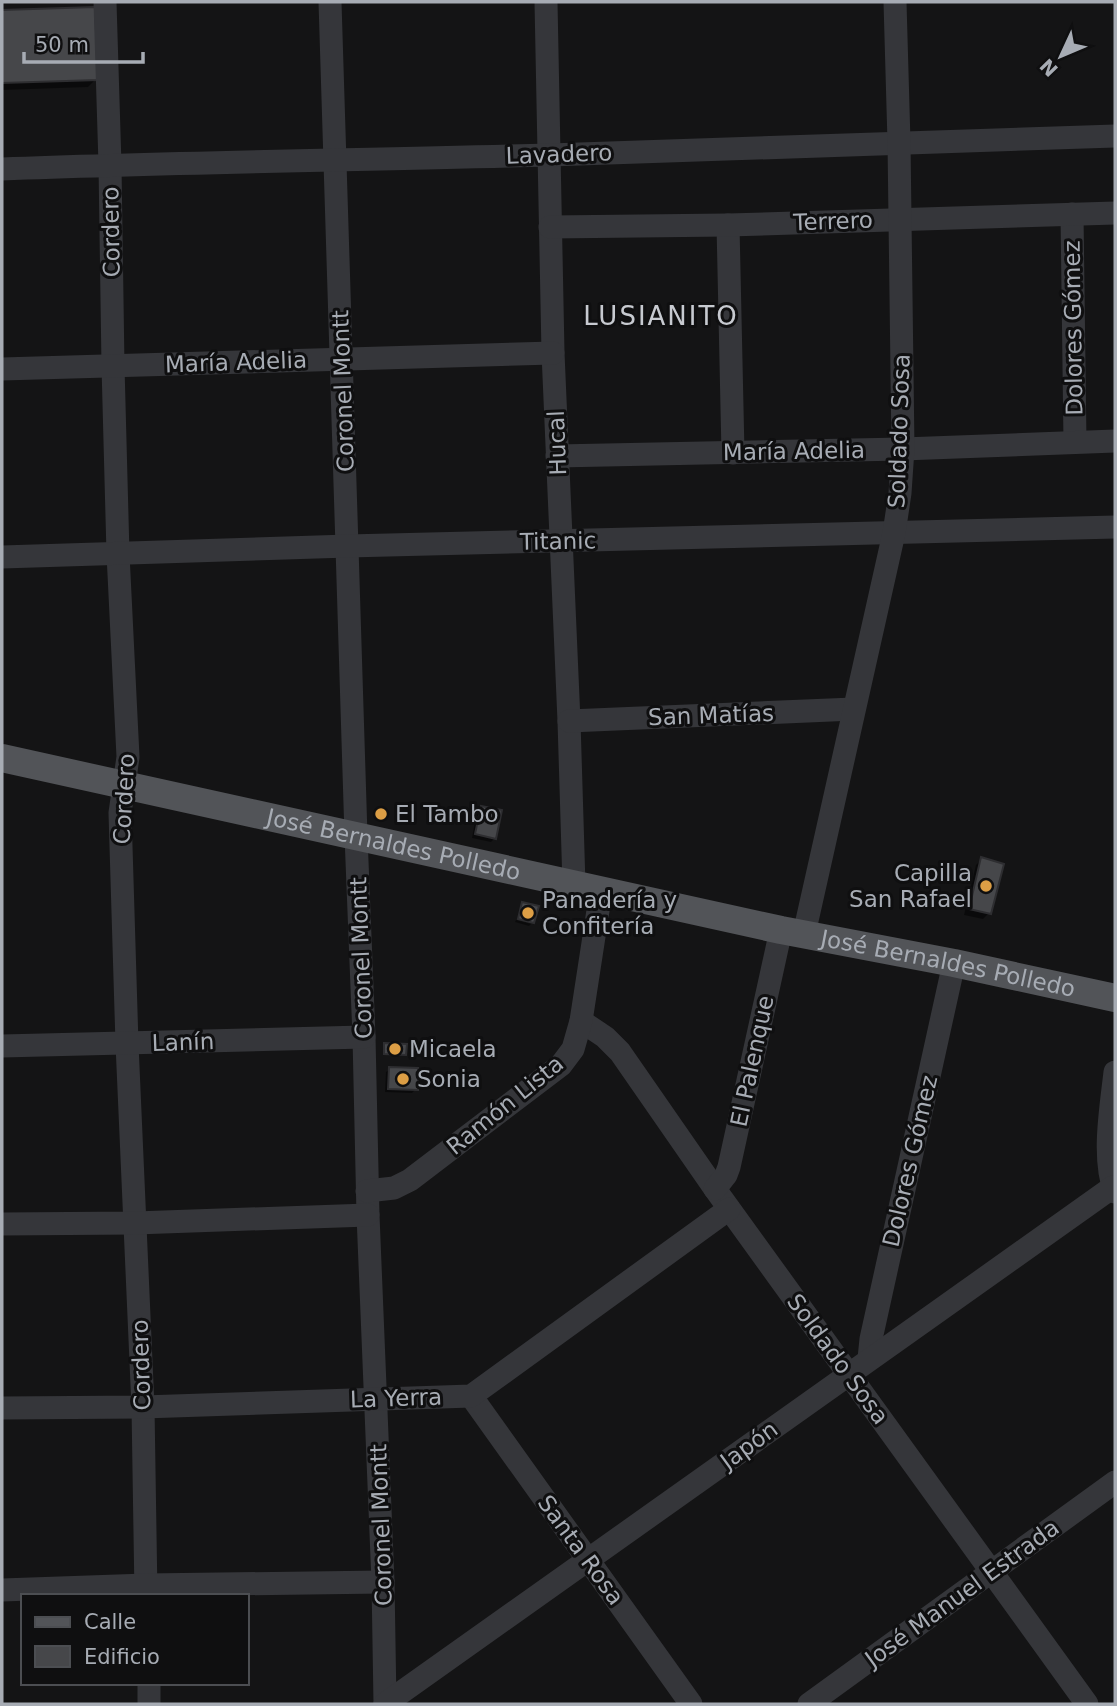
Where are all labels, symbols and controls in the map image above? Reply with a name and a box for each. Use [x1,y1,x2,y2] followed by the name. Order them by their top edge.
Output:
[24,21,144,65] scale bar
[1026,21,1096,91] north arrow
[35,33,89,57] text: 50 m
[1035,54,1062,81] text: N
[505,139,613,169] street label: Lavadero
[97,186,125,278] street label: Cordero
[792,207,873,235] street label: Terrero
[1058,240,1088,416] street label: Dolores Gómez
[583,301,739,331] district label: LUSIANITO
[327,310,359,472] street label: Coronel Montt
[165,347,307,377] street label: María Adelia
[883,353,915,509] street label: Soldado Sosa
[543,410,571,476] street label: Hucal
[723,437,865,465] street label: María Adelia
[519,527,596,555] street label: Titanic
[648,700,774,730] street label: San Matías
[109,753,139,845] street label: Cordero
[395,801,499,827] place label: El Tambo
[262,803,523,885] street label: José Bernaldes Polledo
[373,806,389,822] marker: El Tambo
[849,860,972,912] place label: Capilla San Rafael
[345,877,377,1039] street label: Coronel Montt
[978,878,994,894] marker: Capilla San Rafael
[542,887,677,939] place label: Panadería y Confitería
[520,905,536,921] marker: Panadería y Confitería
[817,924,1078,1002] street label: José Bernaldes Polledo
[725,993,779,1129] street label: El Palenque
[151,1028,215,1056] street label: Lanín
[409,1036,497,1062] place label: Micaela
[387,1041,403,1057] marker: Micaela
[442,1050,568,1160] street label: Ramón Lista
[417,1066,481,1092] place label: Sonia
[395,1071,411,1087] marker: Sonia
[878,1073,942,1249] street label: Dolores Gómez
[782,1289,894,1429] street label: Soldado Sosa
[126,1319,156,1411] street label: Cordero
[350,1383,442,1413] street label: La Yerra
[714,1416,783,1476] street label: Japón
[365,1444,397,1606] street label: Coronel Montt
[533,1490,629,1610] street label: Santa Rosa
[858,1514,1064,1673] street label: José Manuel Estrada
[21,1594,248,1685] legend
[84,1610,136,1634] text: Calle
[84,1645,160,1669] text: Edificio

